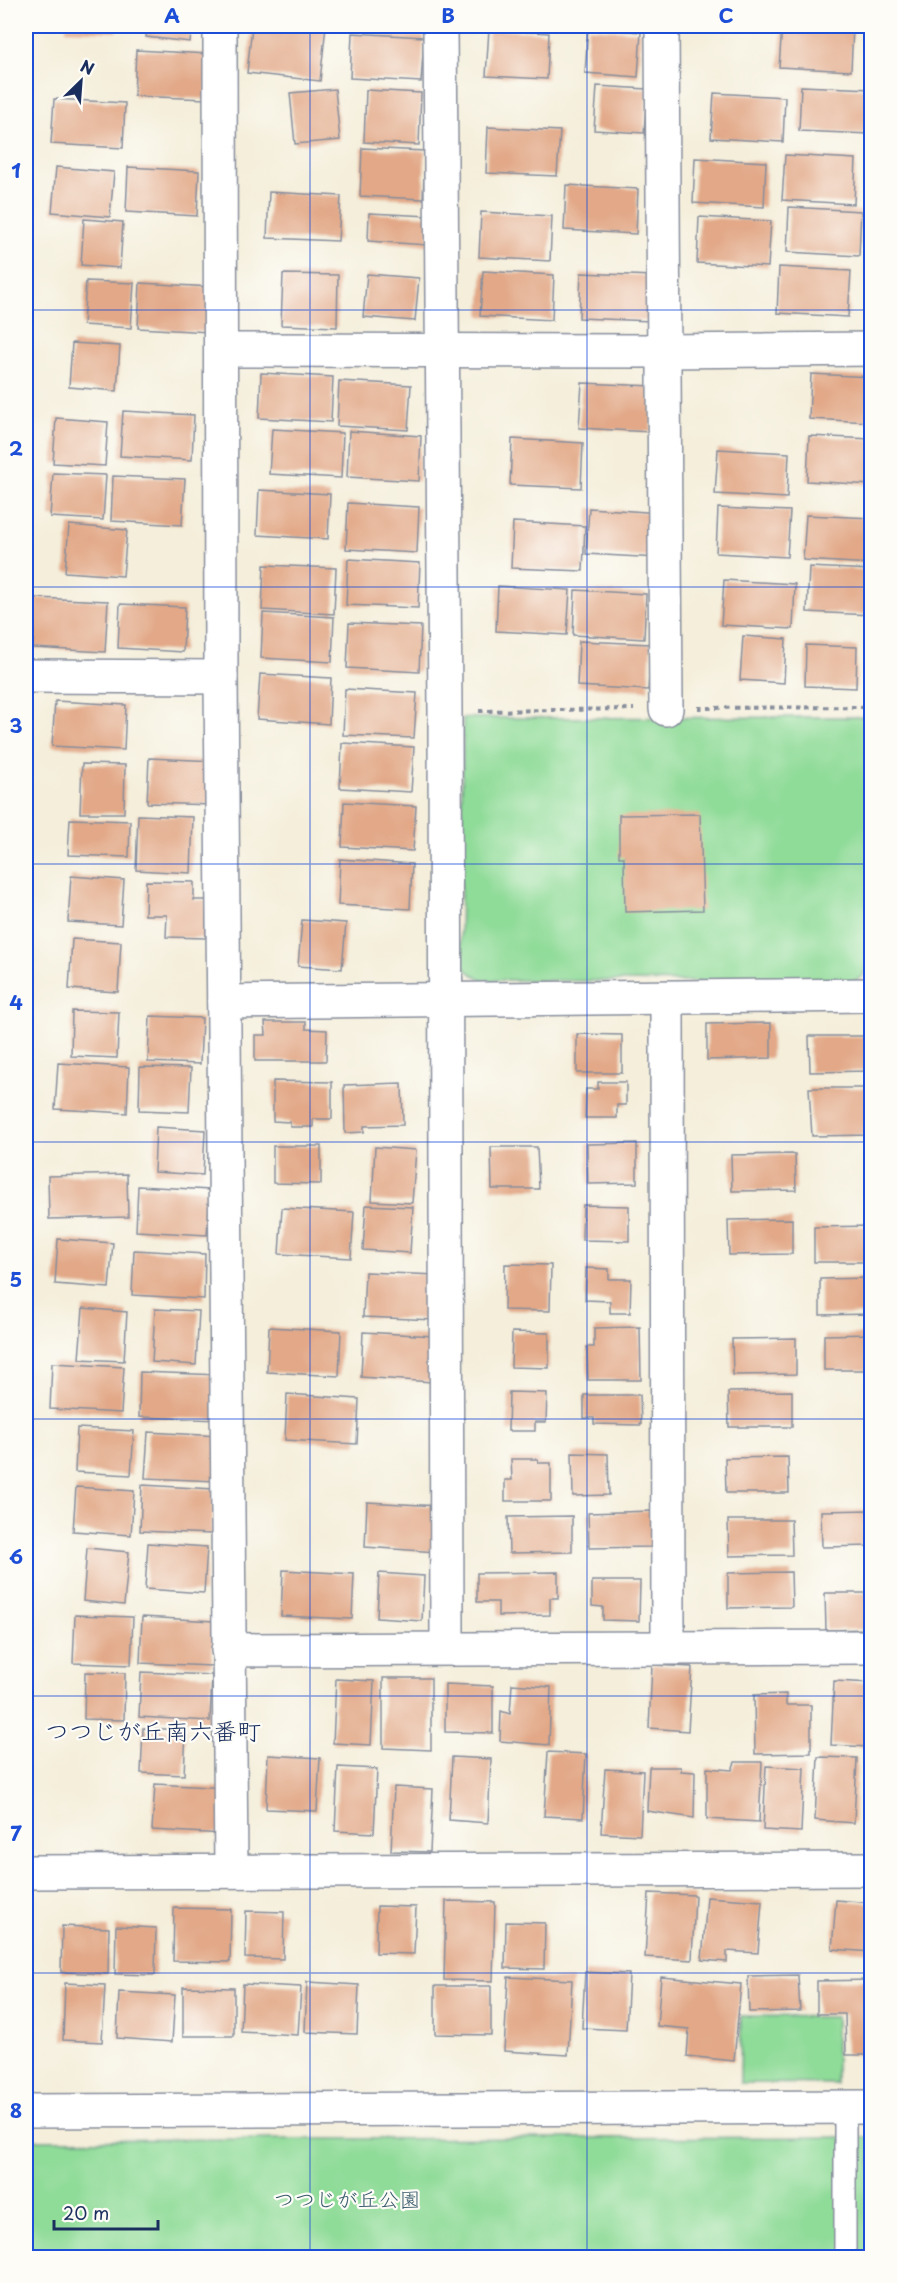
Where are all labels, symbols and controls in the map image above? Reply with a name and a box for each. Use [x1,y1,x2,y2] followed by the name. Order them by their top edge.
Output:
[164,0,180,30] text: A
[441,0,455,30] text: B
[718,0,734,30] text: C
[51,51,111,111] north arrow
[77,53,99,80] text: N
[11,155,21,185] text: 1
[9,433,23,463] text: 2
[9,710,23,740] text: 3
[9,987,23,1017] text: 4
[10,1264,22,1294] text: 5
[9,1541,23,1571] text: 6
[45,1712,261,1748] district label: つつじが丘南六番町
[10,1818,22,1848] text: 7
[10,2095,22,2125] text: 8
[274,2182,421,2214] park label: つつじが丘公園
[54,2193,158,2231] scale bar
[63,2199,109,2226] text: 20 m

